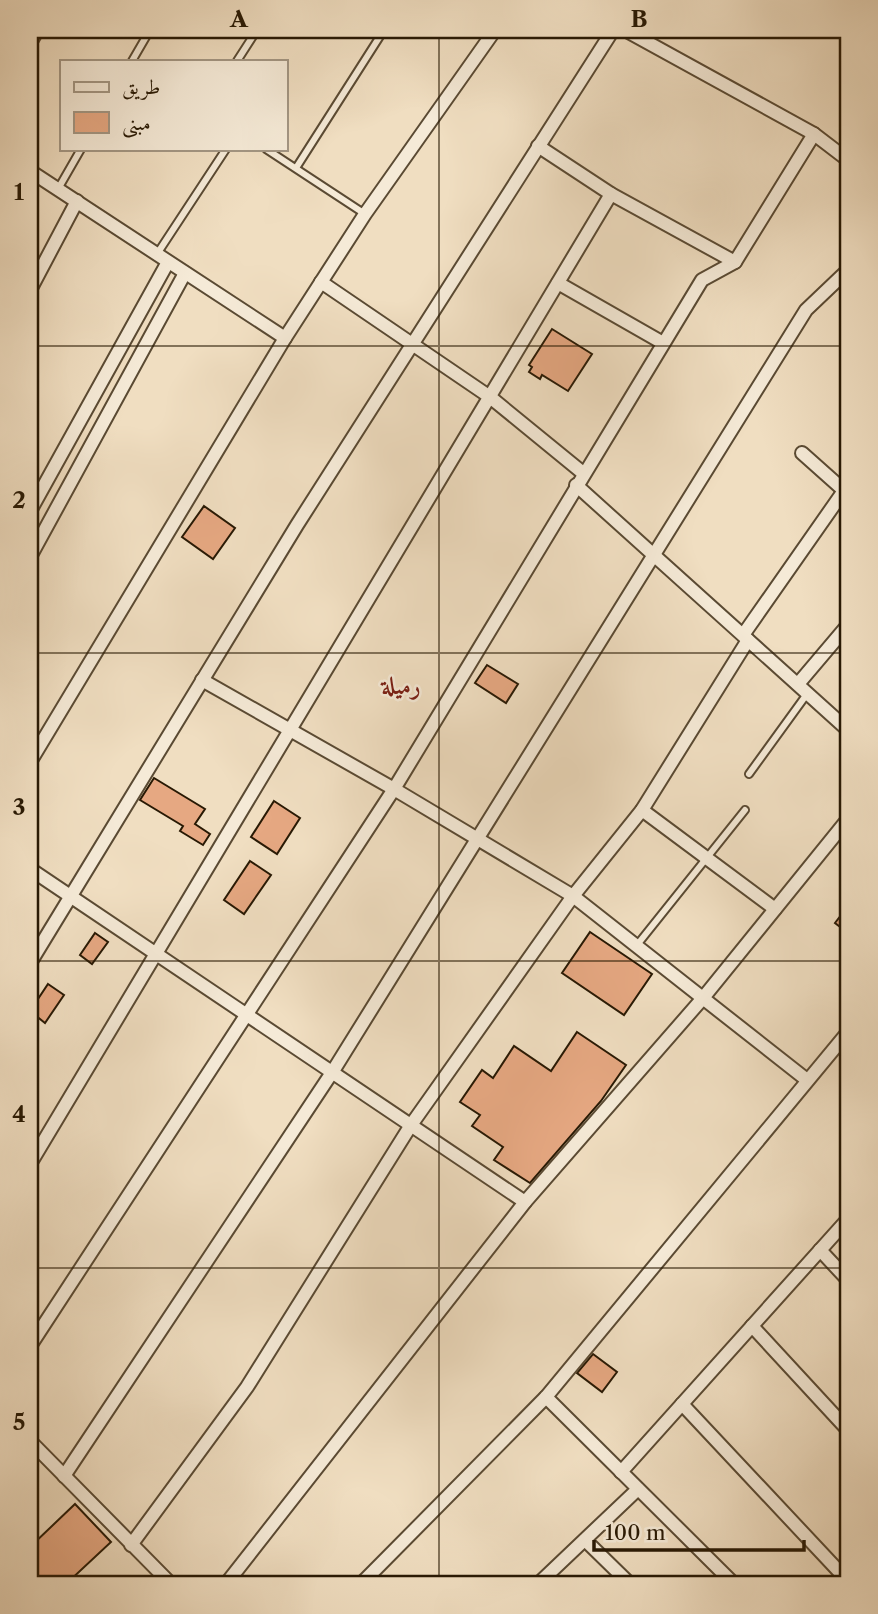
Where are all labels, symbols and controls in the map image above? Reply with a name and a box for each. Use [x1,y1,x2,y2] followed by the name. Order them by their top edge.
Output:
[229,5,249,33] text: A
[630,5,648,33] text: B
[60,60,287,150] legend
[122,74,160,100] text: طريق
[122,110,151,138] text: مبنى
[14,178,25,206] text: 1
[12,486,26,514] text: 2
[380,671,421,700] district label: رميلة
[13,793,26,821] text: 3
[12,1100,26,1128] text: 4
[13,1408,25,1436] text: 5
[594,1509,804,1553] scale bar
[605,1520,666,1545] text: 100 m

